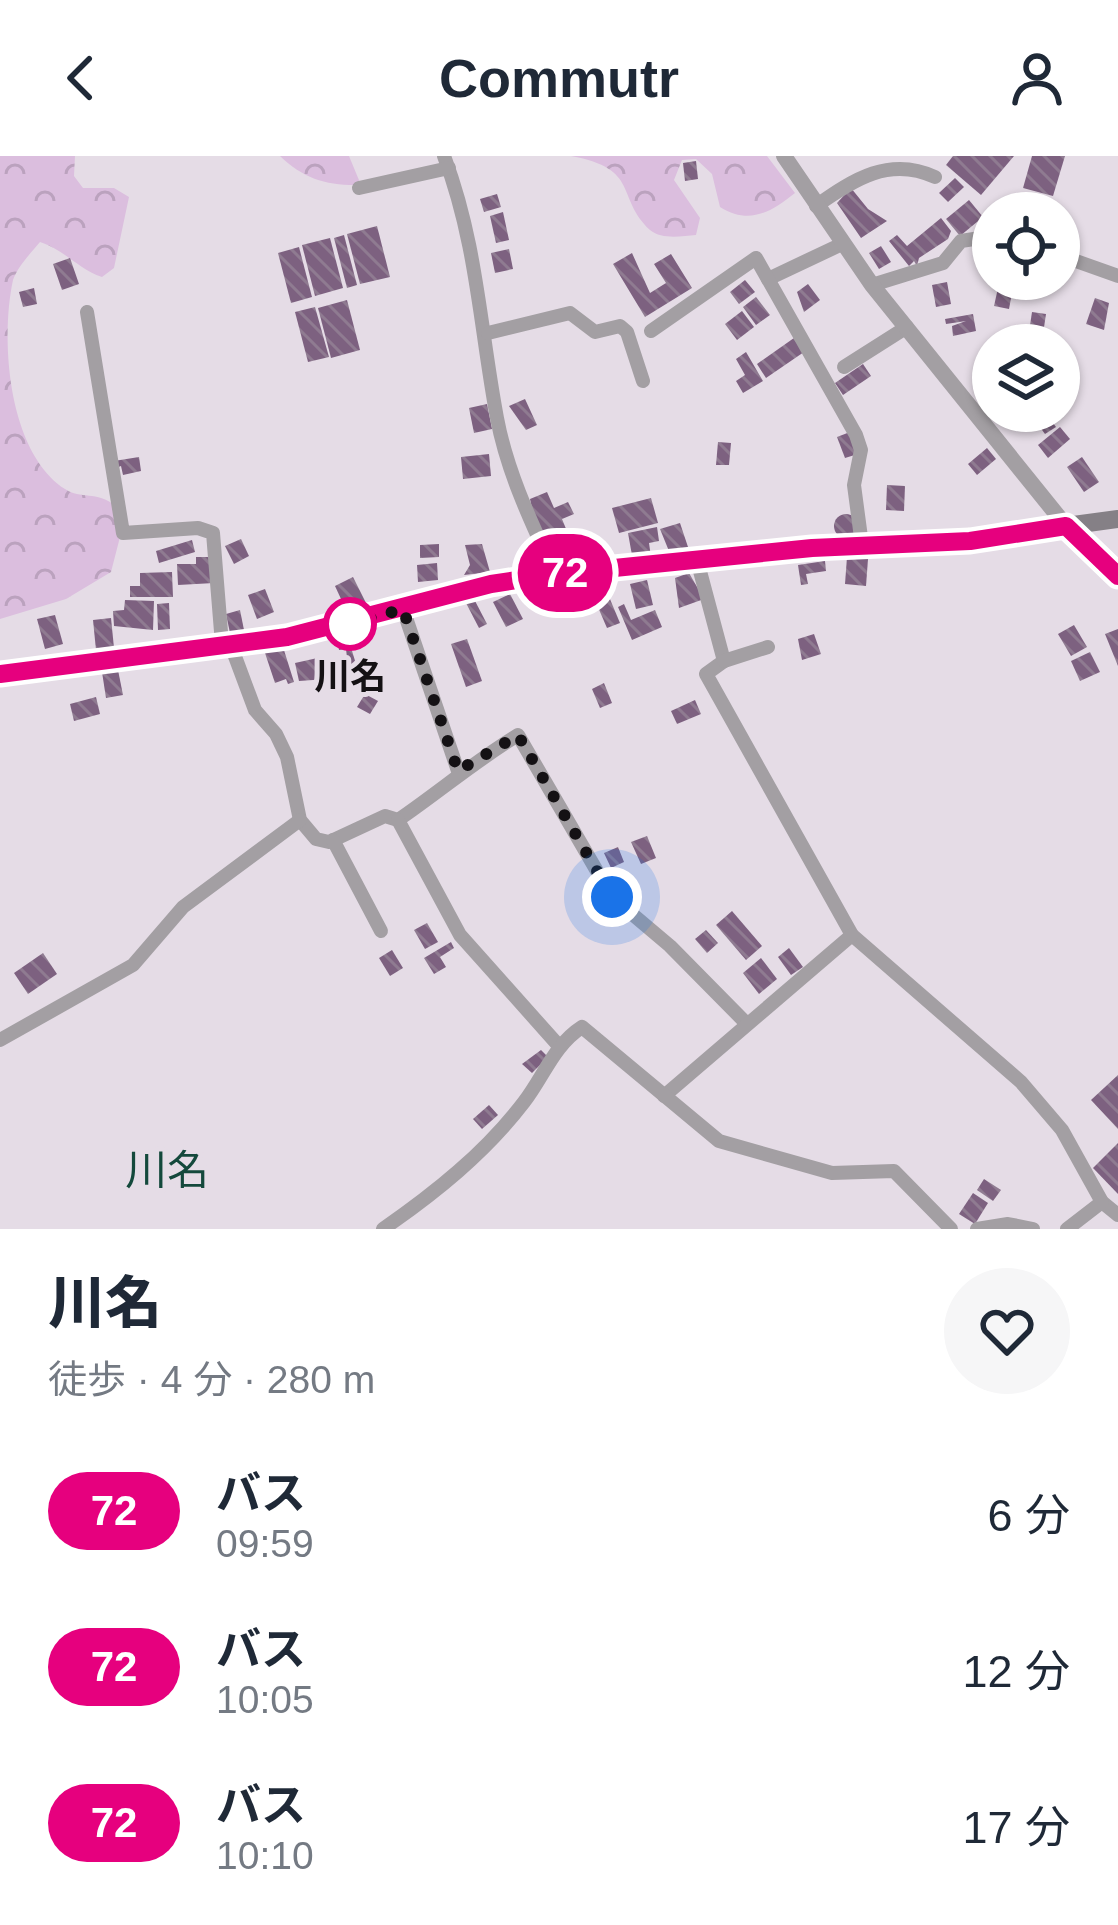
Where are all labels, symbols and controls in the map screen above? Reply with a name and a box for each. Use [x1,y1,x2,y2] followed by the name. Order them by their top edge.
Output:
[48,45,114,111] icon: back
[1004,45,1070,111] icon: person
[439,48,679,108] text: Commutr
[972,192,1080,432] map controls
[972,192,1080,300] button: locate
[972,324,1080,432] button: layers
[511,534,619,612] line badge: 72
[542,549,588,596] text: 72
[325,599,375,649] marker: 川名
[314,656,386,697] place label: 川名
[582,867,642,927] your location
[125,1147,209,1194] district label: 川名
[944,1268,1070,1394] button: heart
[48,1271,162,1335] text: 川名
[48,1358,375,1401] text: 徒歩 · 4 分 · 280 m
[216,1468,306,1519] text: バス
[91,1487,137,1534] text: 72
[987,1490,1070,1541] text: 6 分
[216,1522,314,1565] text: 09:59
[216,1624,306,1675] text: バス
[91,1643,137,1690] text: 72
[962,1646,1070,1697] text: 12 分
[216,1678,314,1721] text: 10:05
[216,1780,306,1831] text: バス
[91,1799,137,1846] text: 72
[962,1802,1070,1853] text: 17 分
[216,1834,314,1877] text: 10:10

